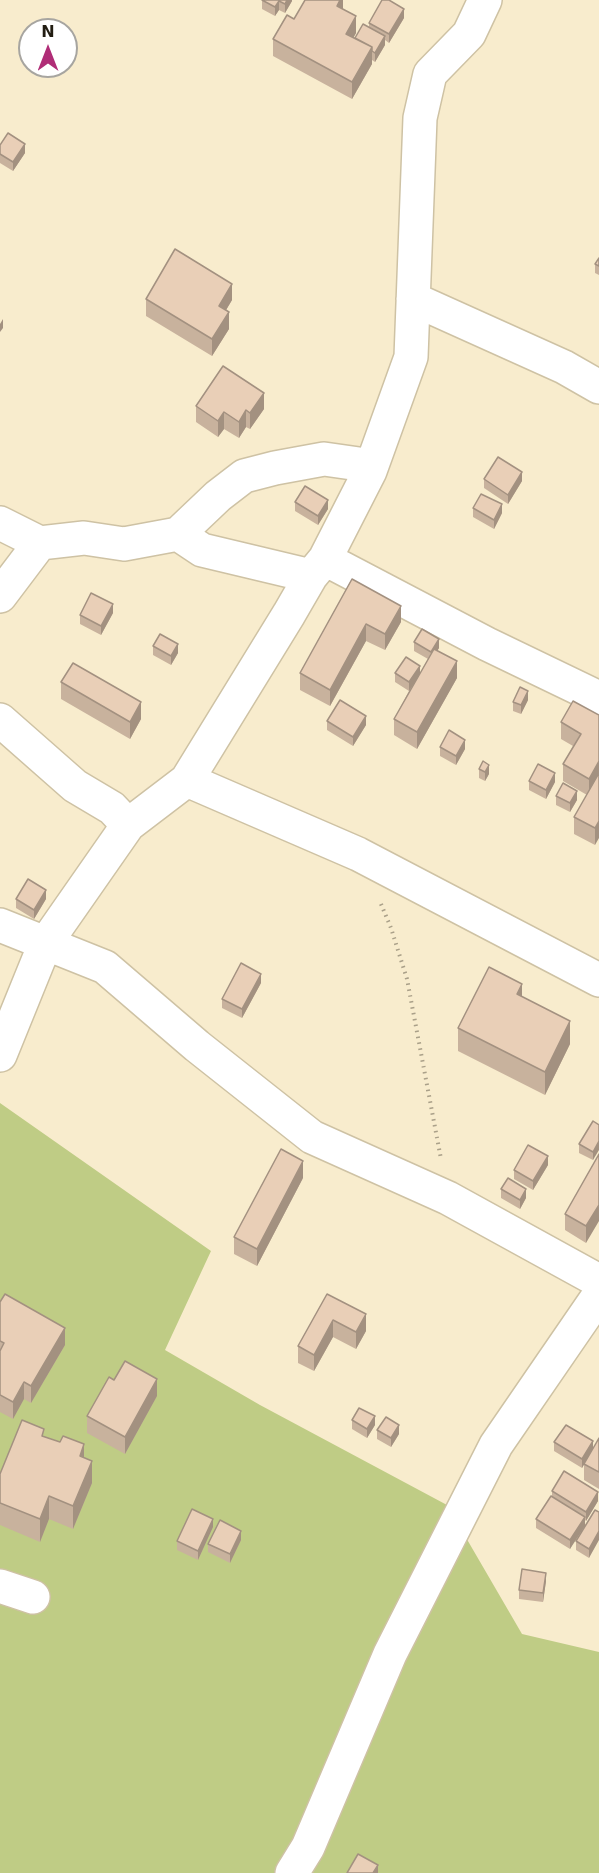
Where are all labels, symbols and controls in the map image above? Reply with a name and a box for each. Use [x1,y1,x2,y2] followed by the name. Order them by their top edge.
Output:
[18,18,78,78] north arrow
[41,22,55,41] text: N

